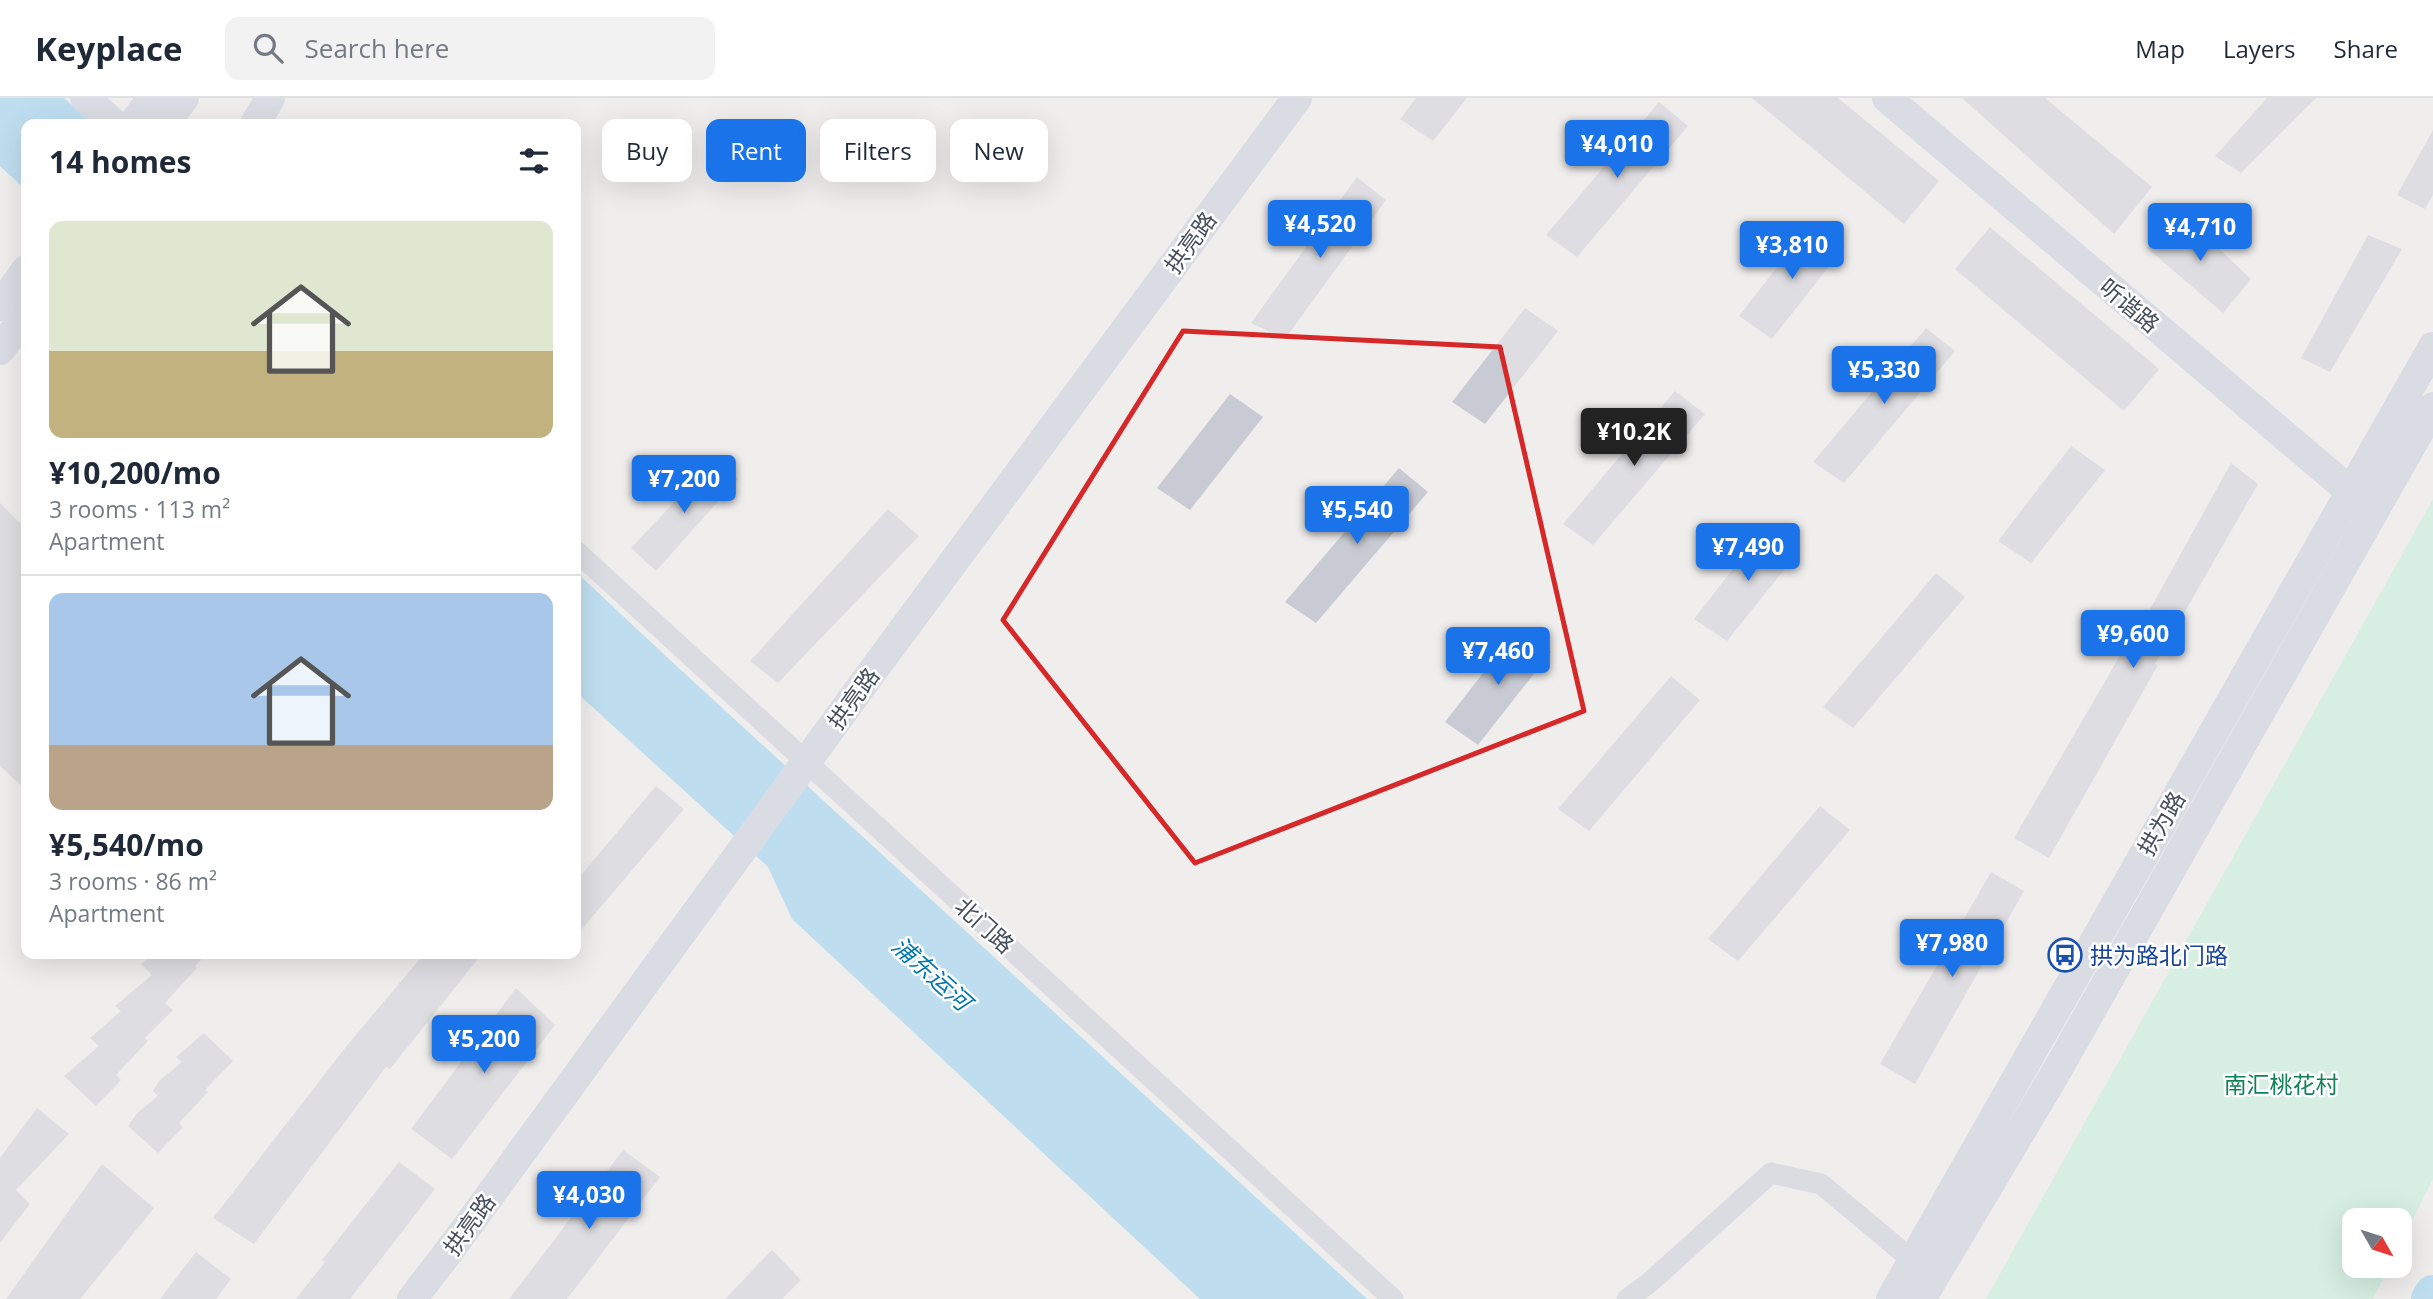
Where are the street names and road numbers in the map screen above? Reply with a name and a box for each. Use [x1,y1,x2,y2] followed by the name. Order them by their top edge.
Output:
[1157,205,1223,279] street label: 拱亮路
[2093,271,2167,339] street label: 听谐路
[820,661,886,735] street label: 拱亮路
[2130,785,2192,861] street label: 拱为路
[949,890,1021,960] street label: 北门路
[436,1187,502,1261] street label: 拱亮路

